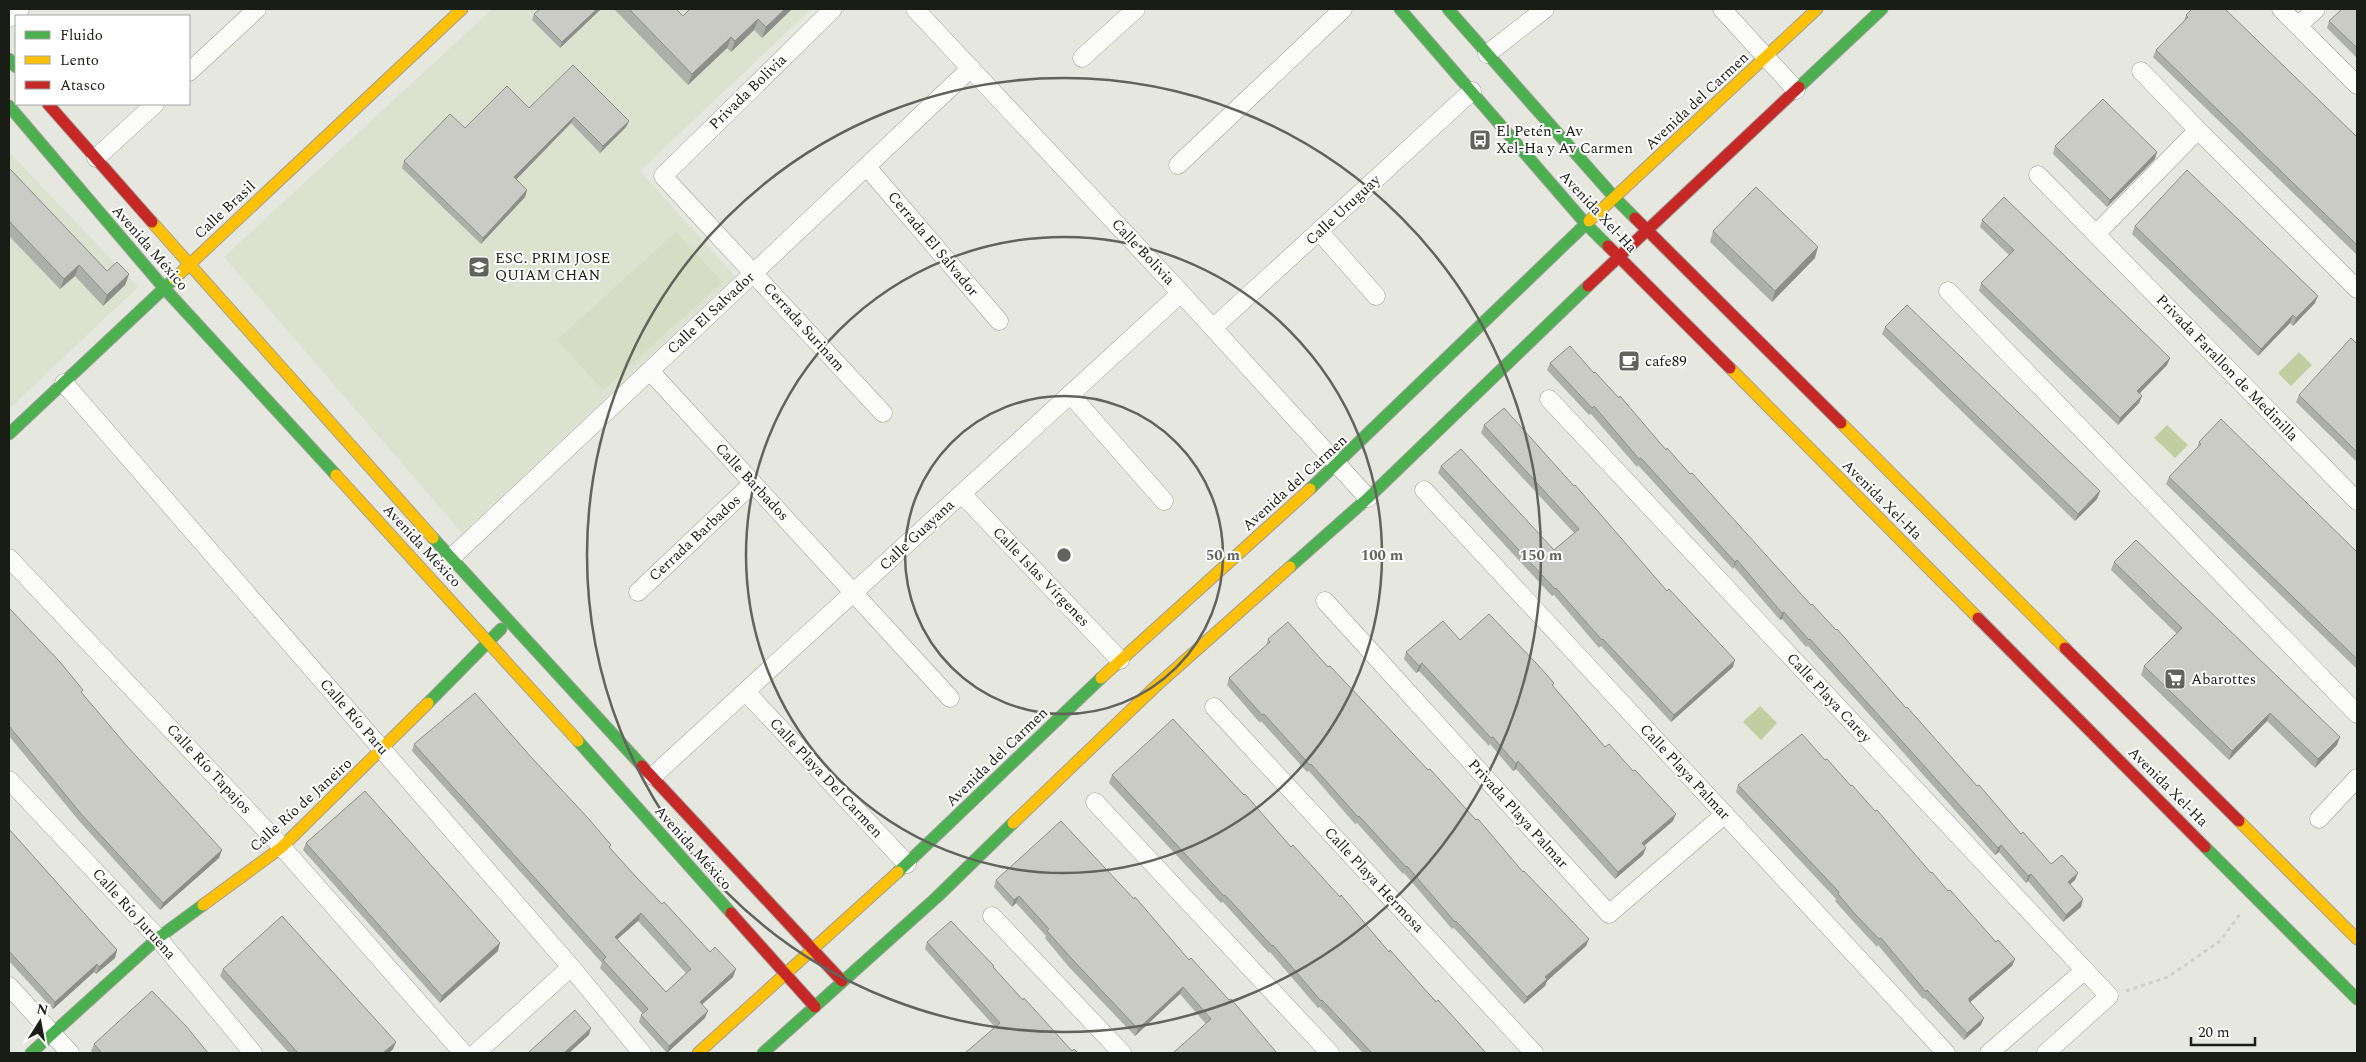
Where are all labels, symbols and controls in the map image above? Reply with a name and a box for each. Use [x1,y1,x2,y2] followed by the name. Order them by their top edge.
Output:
[15,15,190,105] legend
[60,24,103,47] text: Fluido
[1640,46,1754,155] street label: Avenida del Carmen
[704,48,793,135] street label: Privada Bolivia
[60,49,99,72] text: Lento
[60,74,105,97] text: Atasco
[1496,120,1633,160] place label: El Petén - Av Xel-Ha y Av Carmen
[1468,128,1492,152] bus stop icon: El Petén - Av Xel-Ha y Av Carmen
[1554,166,1643,259] street label: Avenida Xel-Ha
[1300,169,1386,251] street label: Calle Uruguay
[189,175,261,245] street label: Calle Brasil
[882,186,984,302] street label: Cerrada El Salvador
[106,200,194,296] street label: Avenida México
[1106,213,1181,291] street label: Calle Bolivia
[495,247,610,287] place label: ESC. PRIM JOSE QUIAM CHAN
[467,255,491,279] school or university icon: ESC. PRIM JOSE QUIAM CHAN
[662,266,760,360] street label: Calle El Salvador
[758,277,850,377] street label: Cerrada Surinam
[2150,289,2304,447] street label: Privada Farallon de Medinilla
[1617,349,1641,373] cafe icon: cafe89
[1645,350,1687,373] place label: cafe89
[1237,429,1353,537] street label: Avenida del Carmen
[710,438,794,526] street label: Calle Barbados
[1837,455,1928,546] street label: Avenida Xel-Ha
[644,489,746,587] street label: Cerrada Barbados
[874,494,960,576] street label: Calle Guayana
[377,499,467,593] street label: Avenida México
[987,522,1095,632] street label: Calle Islas Vírgenes
[1206,544,1241,567] text: 50 m
[1361,544,1404,567] text: 100 m
[1520,544,1563,567] text: 150 m
[1055,546,1073,564] centre of rings
[1781,648,1878,749] street label: Calle Playa Carey
[2163,667,2187,691] supermarket icon: Abarottes
[2191,668,2256,691] place label: Abarottes
[314,673,394,761] street label: Calle Río Paru
[941,702,1054,812] street label: Avenida del Carmen
[764,713,888,844] street label: Calle Playa Del Carmen
[161,719,257,819] street label: Calle Río Tapajos
[1634,719,1736,825] street label: Calle Playa Palmar
[2123,742,2214,833] street label: Avenida Xel-Ha
[245,753,357,857] street label: Calle Río de Janeiro
[1462,754,1574,874] street label: Privada Playa Palmar
[649,801,737,895] street label: Avenida México
[1319,822,1430,939] street label: Calle Playa Hermosa
[87,863,182,965] street label: Calle Río Juruena
[15,997,65,1047] north arrow
[35,998,50,1021] text: N
[2191,1014,2255,1046] scale bar
[2198,1021,2230,1044] text: 20 m

